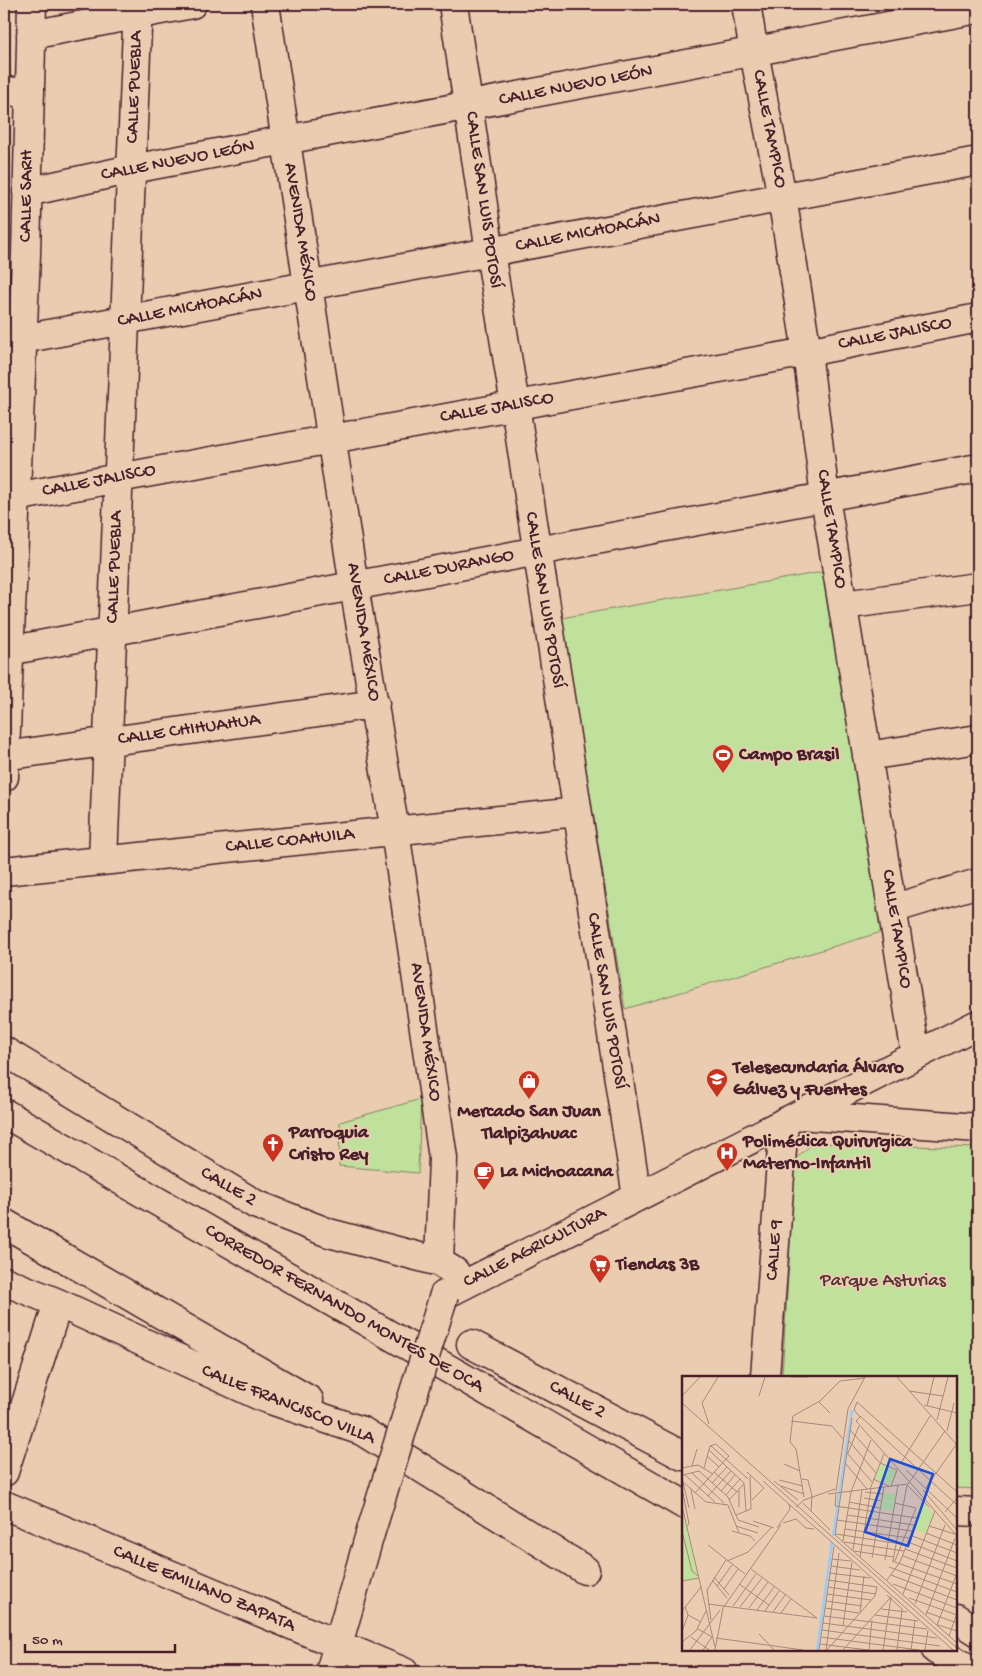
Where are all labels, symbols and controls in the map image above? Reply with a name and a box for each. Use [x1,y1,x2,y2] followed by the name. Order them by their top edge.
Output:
[122,28,149,144] street label: CALLE PUEBLA
[497,60,655,112] street label: CALLE NUEVO LEÓN
[746,68,792,191] street label: CALLE TAMPICO
[459,110,507,290] street label: CALLE SAN LUIS POTOSÍ
[99,135,257,187] street label: CALLE NUEVO LEÓN
[15,149,39,242] street label: CALLE SARH
[278,161,322,304] street label: AVENIDA MÉXICO
[514,208,662,258] street label: CALLE MICHOACÁN
[116,283,264,333] street label: CALLE MICHOACÁN
[836,312,954,356] street label: CALLE JALISCO
[438,387,556,429] street label: CALLE JALISCO
[40,459,158,503] street label: CALLE JALISCO
[810,468,852,591] street label: CALLE TAMPICO
[102,508,129,624] street label: CALLE PUEBLA
[519,510,569,690] street label: CALLE SAN LUIS POTOSÍ
[382,544,517,592] street label: CALLE DURANGO
[341,561,385,704] street label: AVENIDA MÉXICO
[116,708,263,751] street label: CALLE CHIHUAHUA
[711,743,735,774] sports icon: Campo Brasil
[738,744,839,767] place label: Campo Brasil
[225,823,357,859] street label: CALLE COAHUILA
[875,868,917,991] street label: CALLE TAMPICO
[581,911,631,1091] street label: CALLE SAN LUIS POTOSÍ
[404,961,446,1104] street label: AVENIDA MÉXICO
[731,1057,904,1102] place label: Telesecundaria Álvaro Gálvez y Fuentes
[705,1067,729,1098] school or university icon: Telesecundaria Álvaro Gálvez y Fuentes
[517,1069,541,1100] shop icon: Mercado San Juan Tlalpizahuac
[457,1101,602,1146] place label: Mercado San Juan Tlalpizahuac
[288,1122,370,1167] place label: Parroquia Cristo Rey
[742,1131,913,1176] place label: Polimédica Quirurgica Materno-Infantil
[261,1132,285,1163] church icon: Parroquia Cristo Rey
[715,1141,739,1172] hospital icon: Polimédica Quirurgica Materno-Infantil
[472,1160,496,1191] cafe icon: La Michoacana
[500,1161,614,1184] place label: La Michoacana
[196,1162,260,1212] street label: CALLE 2
[460,1201,612,1294] street label: CALLE AGRICULTURA
[761,1218,789,1281] street label: CALLE 9
[200,1219,489,1400] street label: CORREDOR FERNANDO MONTES DE OCA
[588,1253,612,1284] supermarket icon: Tiendas 3B
[614,1254,700,1277] place label: Tiendas 3B
[819,1270,947,1293] park label: Parque Asturias
[198,1360,380,1451] street label: CALLE FRANCISCO VILLA
[545,1376,609,1424] street label: CALLE 2
[682,1376,957,1651] inset map
[109,1540,300,1639] street label: CALLE EMILIANO ZAPATA
[25,1621,175,1653] scale bar
[32,1632,63,1650] text: 50 m

